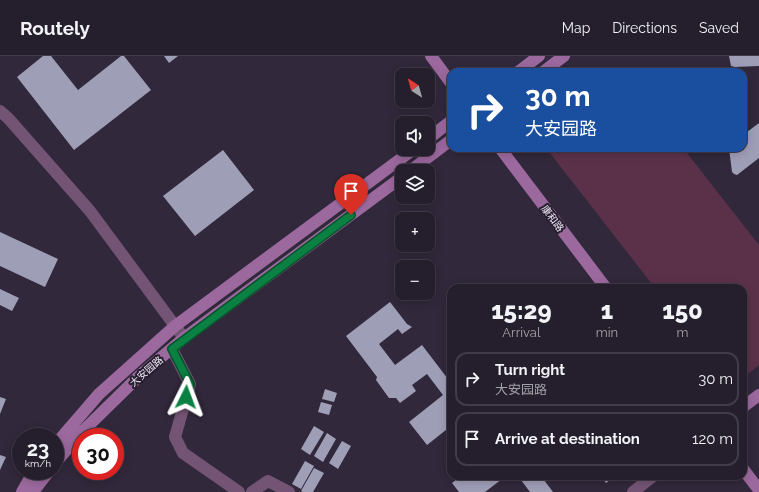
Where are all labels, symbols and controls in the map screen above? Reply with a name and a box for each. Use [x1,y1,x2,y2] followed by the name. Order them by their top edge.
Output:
[20,17,90,39] text: Routely
[562,20,590,36] text: Map
[612,20,677,36] text: Directions
[699,20,739,36] text: Saved
[395,68,435,108] north arrow
[395,68,435,300] map controls
[525,80,591,113] text: 30 m
[459,84,511,136] icon: right
[395,116,435,156] button: sound
[525,118,597,139] text: 大安园路
[395,164,435,204] button: layers
[334,174,368,215] pin
[340,180,362,202] icon: arrive
[539,203,566,234] street label: 康和路
[395,212,435,252] button: +
[395,260,435,300] button: −
[491,296,552,325] text: 15:29
[601,296,613,325] text: 1
[662,296,703,325] text: 150
[502,325,540,340] text: Arrival
[596,325,618,340] text: min
[677,325,689,340] text: m
[128,354,165,389] street label: 大安园路
[495,361,565,379] text: Turn right
[461,368,483,390] icon: right
[698,370,733,388] text: 30 m
[165,376,207,418] position arrow
[495,382,547,397] text: 大安园路
[72,428,124,480] speed limit sign: 30
[461,428,483,450] icon: arrive
[495,430,640,448] text: Arrive at destination
[692,430,733,448] text: 120 m
[27,437,49,461] text: 23
[25,458,51,469] text: km/h

